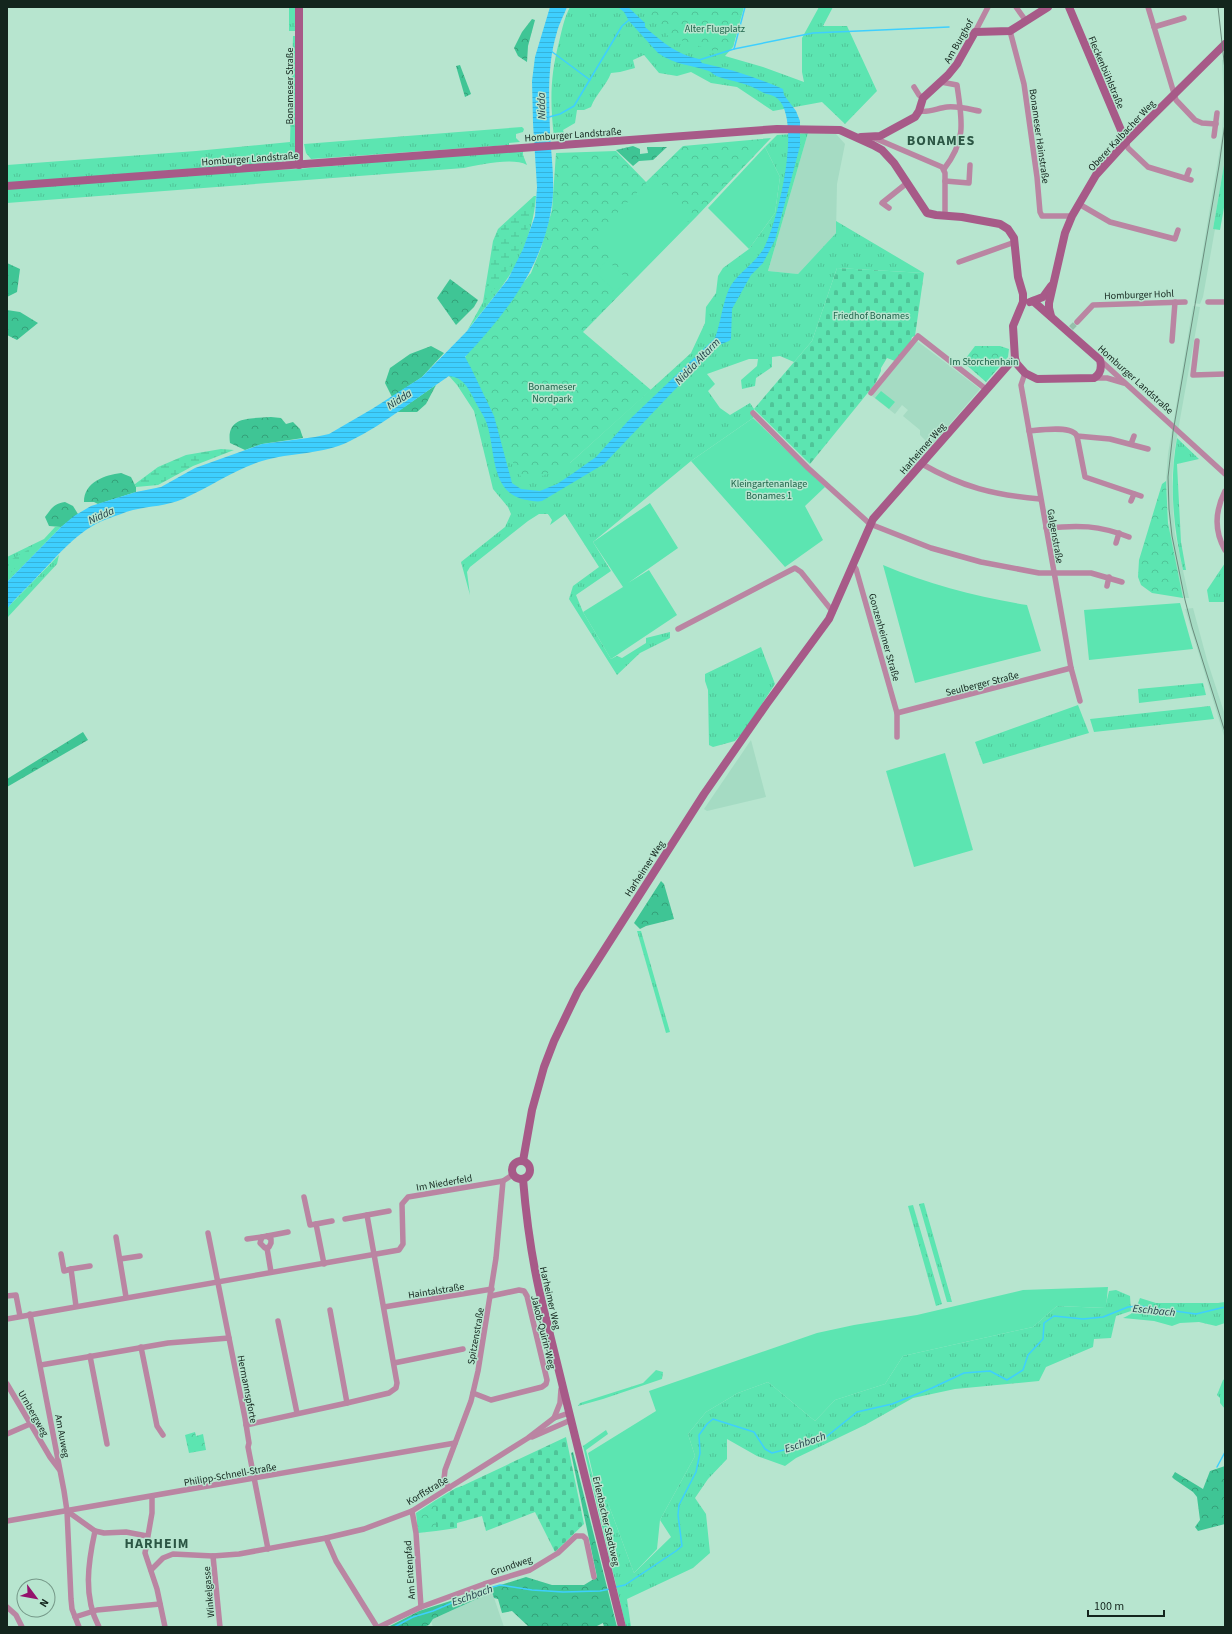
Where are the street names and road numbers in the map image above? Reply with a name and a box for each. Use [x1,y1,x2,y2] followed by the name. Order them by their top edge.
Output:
[940,16,978,66] street label: Am Burghof
[1084,34,1128,111] street label: Fleckenbühlstraße
[283,47,297,125] street label: Bonameser Straße
[1025,88,1053,184] street label: Bonameser Hainstraße
[1085,97,1159,174] street label: Oberer Kalbacher Weg
[524,125,622,145] street label: Homburger Landstraße
[201,149,299,169] street label: Homburger Landstraße
[1104,287,1175,303] street label: Homburger Hohl
[1095,342,1176,417] street label: Homburger Landstraße
[896,420,949,478] street label: Harheimer Weg
[1043,508,1067,565] street label: Galgenstraße
[865,592,903,683] street label: Gonzenheimer Straße
[944,668,1020,700] street label: Seulberger Straße
[621,838,668,899] street label: Harheimer Weg
[415,1171,473,1195] street label: Im Niederfeld
[536,1265,564,1331] street label: Harheimer Weg
[407,1280,465,1302] street label: Haintalstraße
[527,1294,559,1371] street label: Jakob-Quirin-Weg
[464,1307,488,1366] street label: Spitzenstraße
[234,1354,260,1424] street label: Hermannspforte
[14,1388,52,1439] street label: Urnbergweg
[51,1413,73,1459] street label: Am Auweg
[183,1460,278,1490] street label: Philipp-Schnell-Straße
[404,1473,451,1509] street label: Korffstraße
[589,1475,623,1568] street label: Erlenbacher Stadtweg
[401,1540,419,1600] street label: Am Entenpfad
[489,1552,534,1580] street label: Grundweg
[200,1566,218,1618] street label: Winkelgasse

